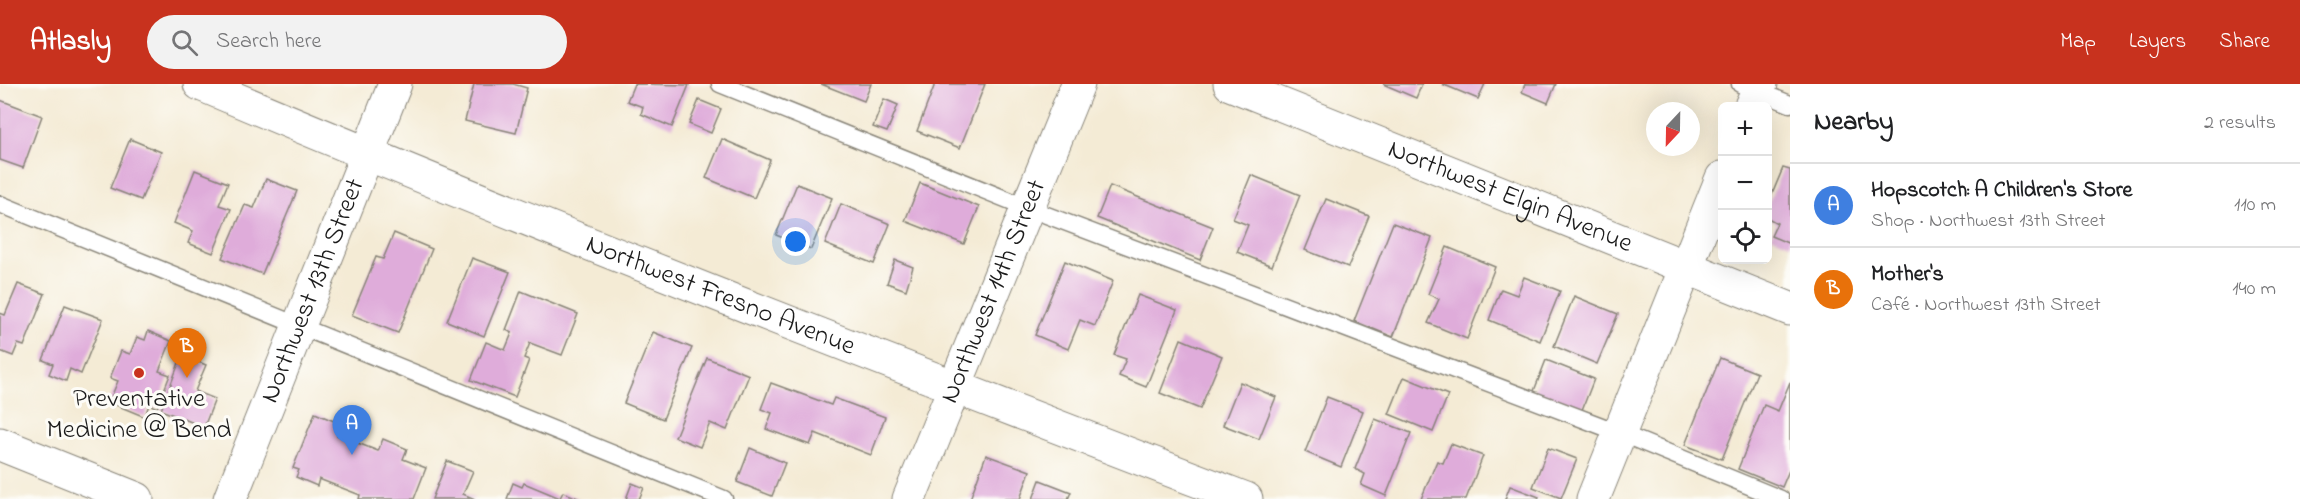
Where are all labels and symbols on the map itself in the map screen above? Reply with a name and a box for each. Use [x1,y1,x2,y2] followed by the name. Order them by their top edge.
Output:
[1646,102,1700,156] north arrow
[1382,130,1639,264] street label: Northwest Elgin Avenue
[251,173,375,409] street label: Northwest 13th Street
[930,174,1057,409] street label: Northwest 14th Street
[580,225,862,366] street label: Northwest Fresno Avenue
[781,227,810,256] your location
[168,328,207,378] pin: B
[132,366,146,380] marker: Preventative Medicine @ Bend
[46,380,232,450] place label: Preventative Medicine @ Bend
[332,406,372,455] pin: A

